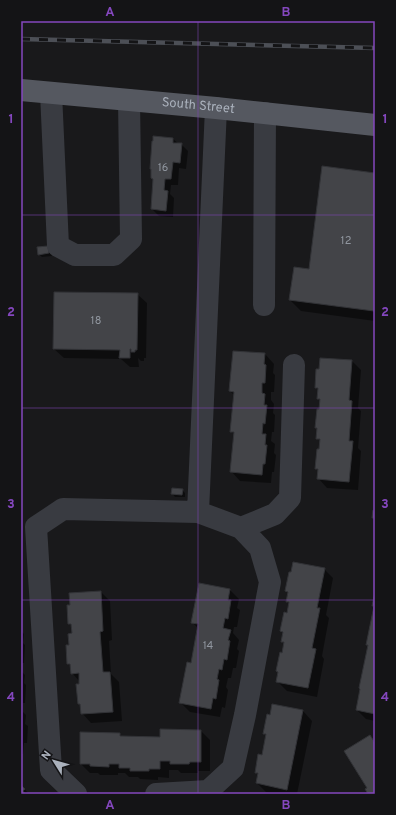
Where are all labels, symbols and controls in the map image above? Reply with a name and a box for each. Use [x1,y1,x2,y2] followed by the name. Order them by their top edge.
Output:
[105,5,115,21] text: A
[282,5,291,21] text: B
[161,95,236,118] street label: South Street
[8,112,14,128] text: 1
[382,112,388,128] text: 1
[158,161,168,175] house number: 16
[341,234,351,248] house number: 12
[7,305,15,321] text: 2
[381,305,389,321] text: 2
[91,314,101,328] house number: 18
[7,497,15,513] text: 3
[381,497,389,513] text: 3
[203,639,214,653] house number: 14
[7,690,15,706] text: 4
[381,690,389,706] text: 4
[34,741,74,781] north arrow
[39,748,55,763] text: N
[105,798,115,814] text: A
[282,798,291,814] text: B

